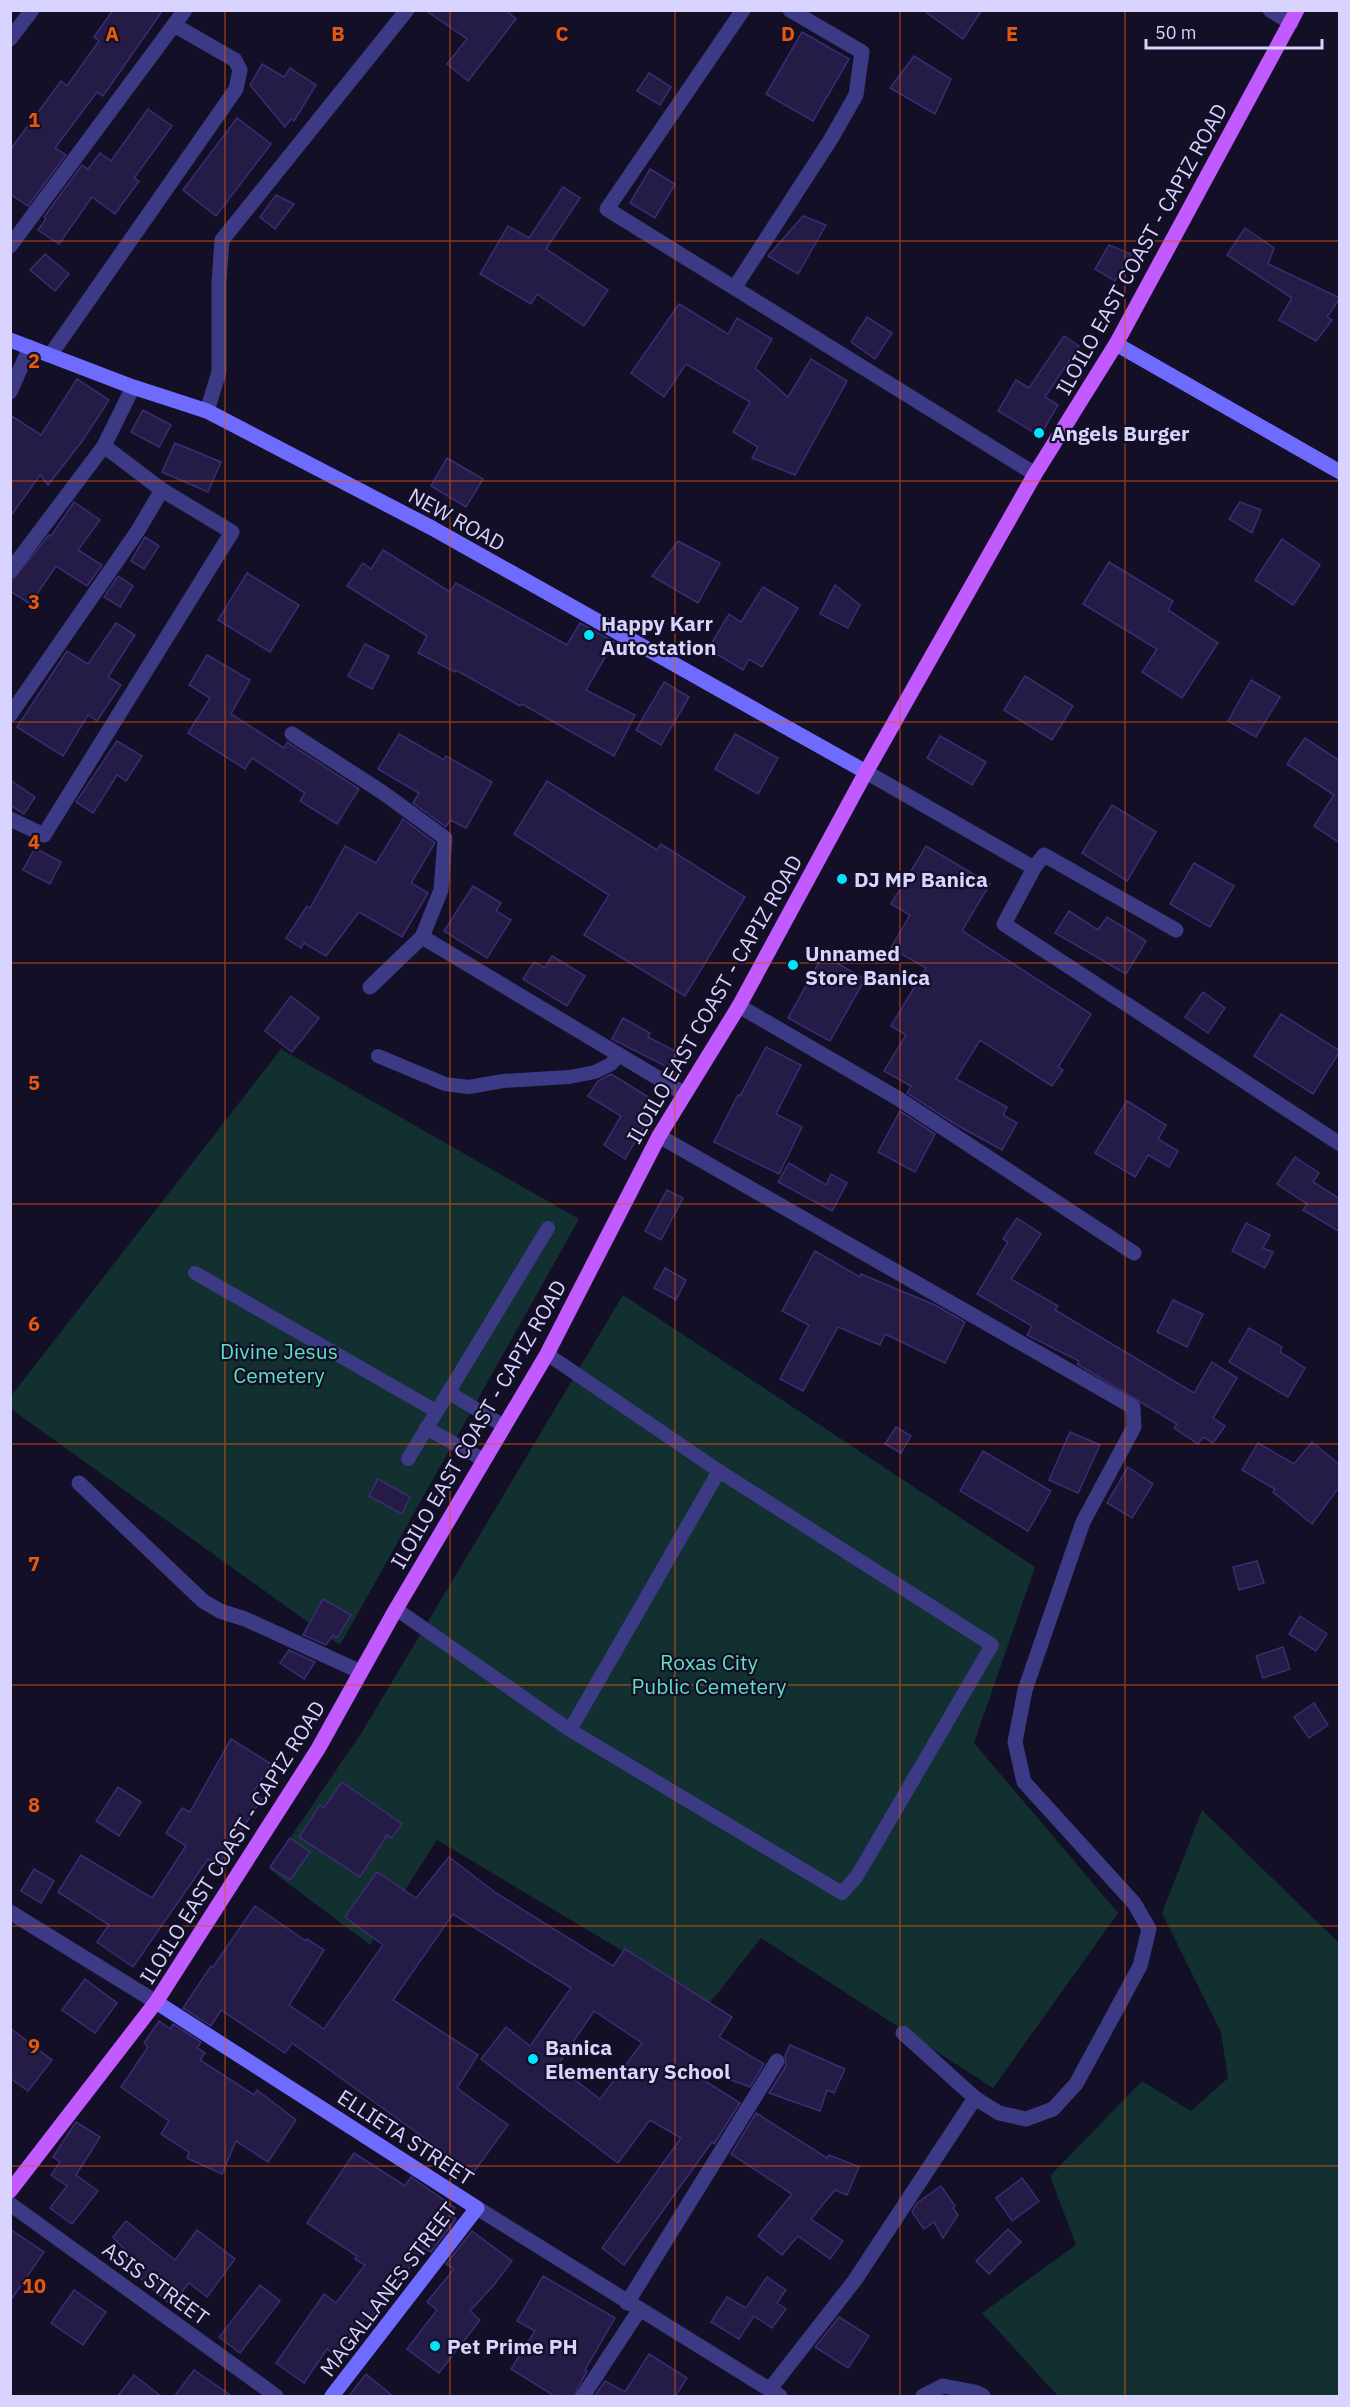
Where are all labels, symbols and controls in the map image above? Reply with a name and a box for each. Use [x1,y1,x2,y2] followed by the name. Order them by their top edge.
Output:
[1146,12,1322,50] scale bar
[105,20,119,47] text: A
[331,20,345,47] text: B
[555,20,569,47] text: C
[781,20,795,47] text: D
[1006,20,1018,47] text: E
[1155,21,1197,44] text: 50 m
[1049,98,1233,400] street label: ILOILO EAST COAST - CAPIZ ROAD
[28,106,40,133] text: 1
[28,347,40,374] text: 2
[1051,419,1190,447] place label: Angels Burger
[1032,426,1046,440] marker: Angels Burger
[404,481,510,557] street label: NEW ROAD
[28,588,40,615] text: 3
[601,609,716,661] place label: Happy Karr Autostation
[582,628,596,642] marker: Happy Karr Autostation
[28,828,40,855] text: 4
[620,850,808,1148] street label: ILOILO EAST COAST - CAPIZ ROAD
[854,865,988,893] place label: DJ MP Banica
[835,872,849,886] marker: DJ MP Banica
[805,939,930,991] place label: Unnamed Store Banica
[786,958,800,972] marker: Unnamed Store Banica
[28,1069,40,1096] text: 5
[384,1275,572,1573] street label: ILOILO EAST COAST - CAPIZ ROAD
[28,1310,40,1337] text: 6
[220,1337,338,1389] park label: Divine Jesus Cemetery
[28,1550,40,1577] text: 7
[632,1648,787,1700] park label: Roxas City Public Cemetery
[133,1695,331,1989] street label: ILOILO EAST COAST - CAPIZ ROAD
[28,1791,40,1818] text: 8
[28,2032,40,2059] text: 9
[545,2033,730,2085] place label: Banica Elementary School
[526,2052,540,2066] marker: Banica Elementary School
[333,2083,479,2191] street label: ELLIETA STREET
[313,2196,463,2382] street label: MAGALLANES STREET
[97,2235,215,2331] street label: ASIS STREET
[22,2272,46,2299] text: 10
[447,2332,578,2360] place label: Pet Prime PH
[428,2339,442,2353] marker: Pet Prime PH

